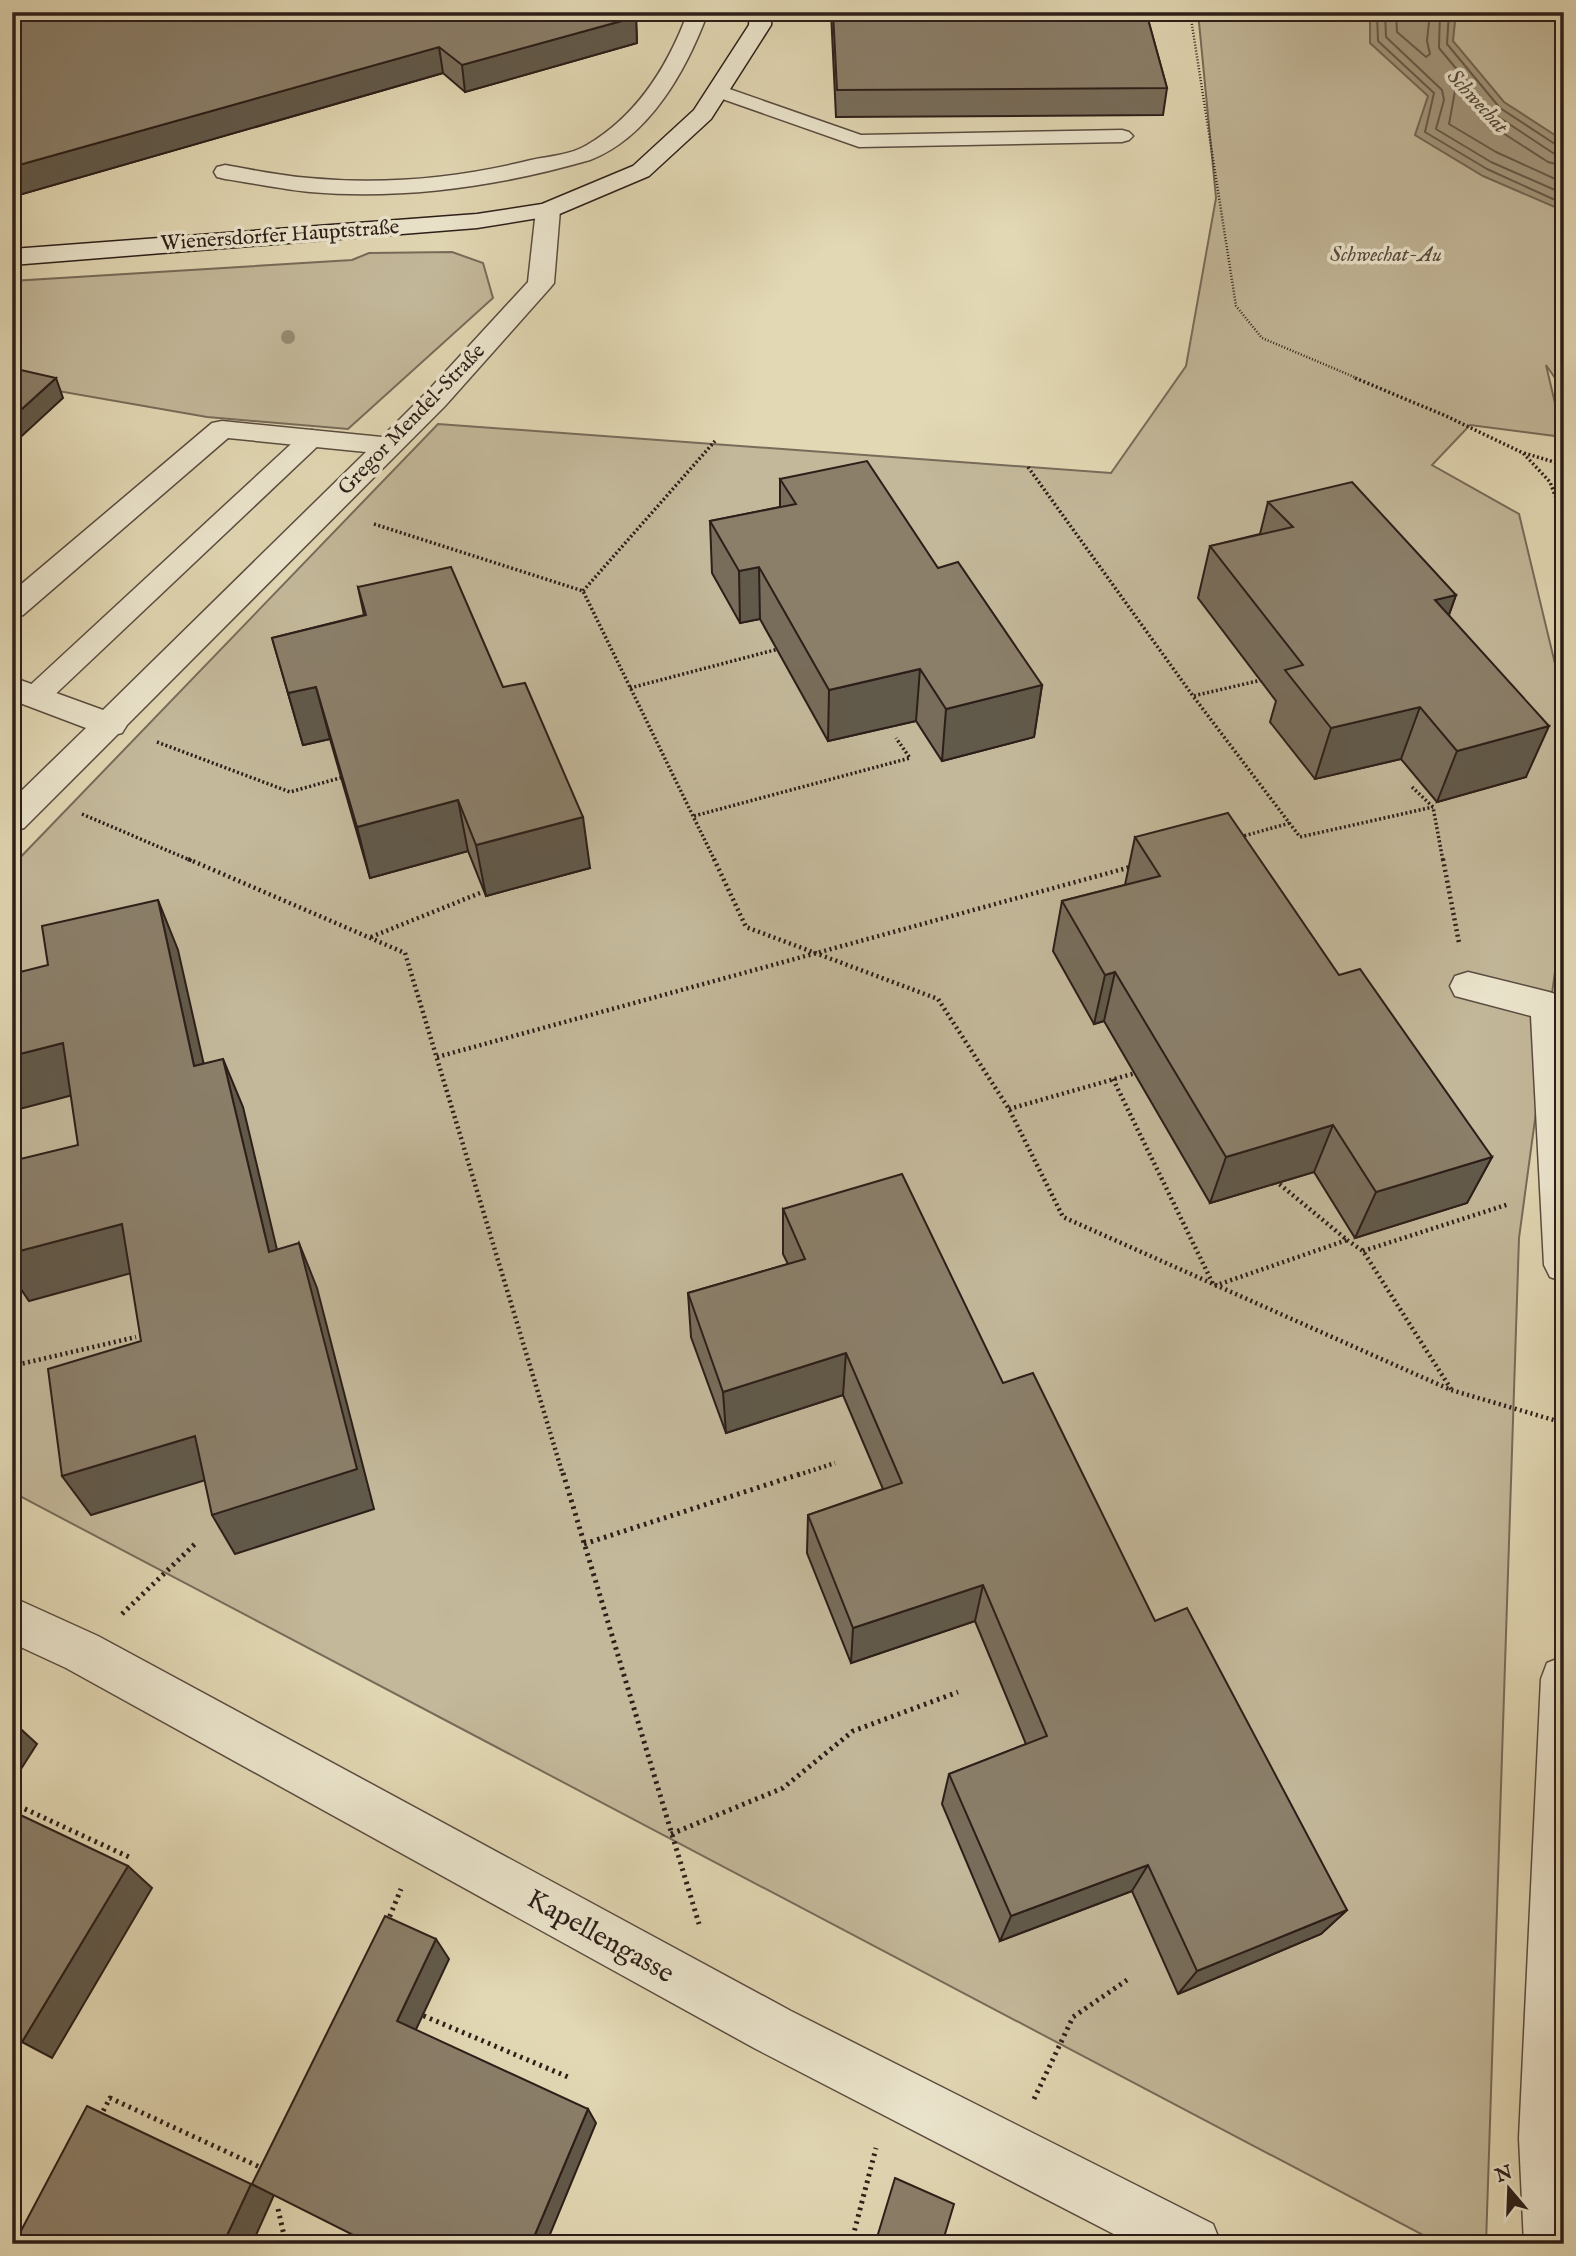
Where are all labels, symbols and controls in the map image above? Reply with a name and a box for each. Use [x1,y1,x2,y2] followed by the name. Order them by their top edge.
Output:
[1440,64,1514,141] water label: Schwechat
[160,214,401,258] street label: Wienersdorfer Hauptstraße
[1330,242,1442,269] park label: Schwechat-Au
[333,338,492,502] street label: Gregor Mendel-Straße
[520,1882,680,1992] street label: Kapellengasse
[1474,2154,1544,2224] north arrow
[1491,2161,1516,2189] text: N

